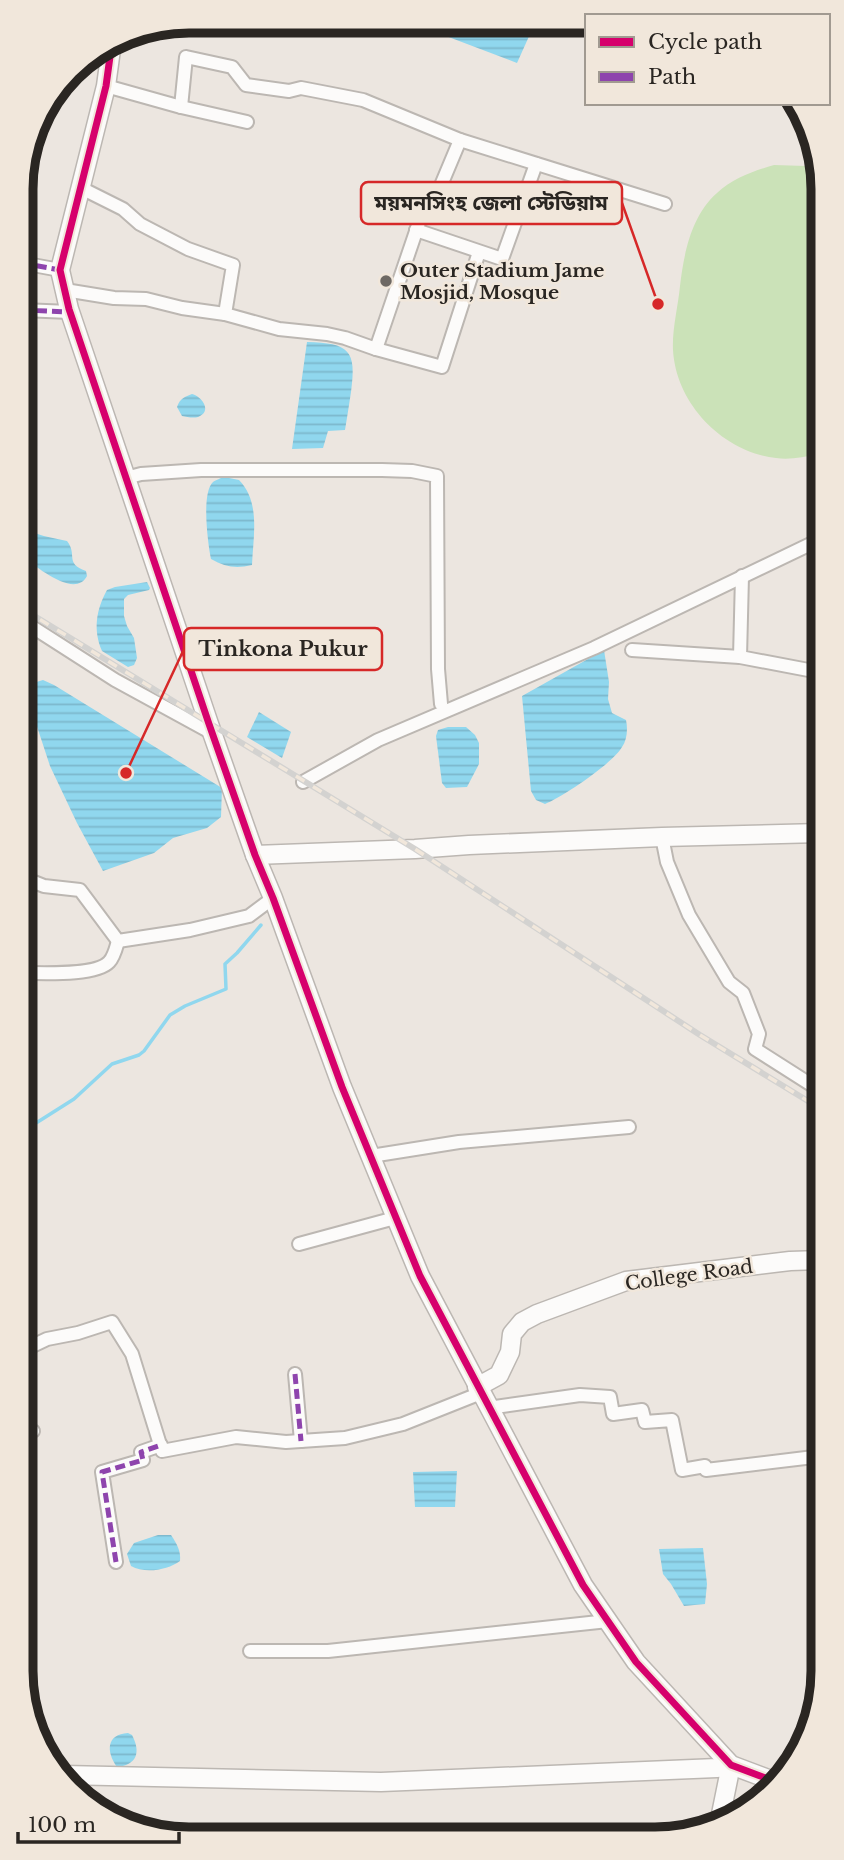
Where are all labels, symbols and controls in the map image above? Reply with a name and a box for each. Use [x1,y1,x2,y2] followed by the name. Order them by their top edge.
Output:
[585,14,830,105] legend
[648,29,762,55] text: Cycle path
[648,64,696,90] text: Path
[361,182,622,224] callout: ময়মনসিংহ জেলা স্টেডিয়াম
[373,190,609,216] text: ময়মনসিংহ জেলা স্টেডিয়াম
[400,259,604,304] place label: Outer Stadium Jame Mosjid, Mosque
[378,273,394,289] marker: Outer Stadium Jame Mosjid, Mosque
[184,628,382,670] callout: Tinkona Pukur
[198,636,368,662] text: Tinkona Pukur
[623,1255,755,1295] street label: College Road
[18,1800,178,1844] scale bar
[28,1812,96,1838] text: 100 m

